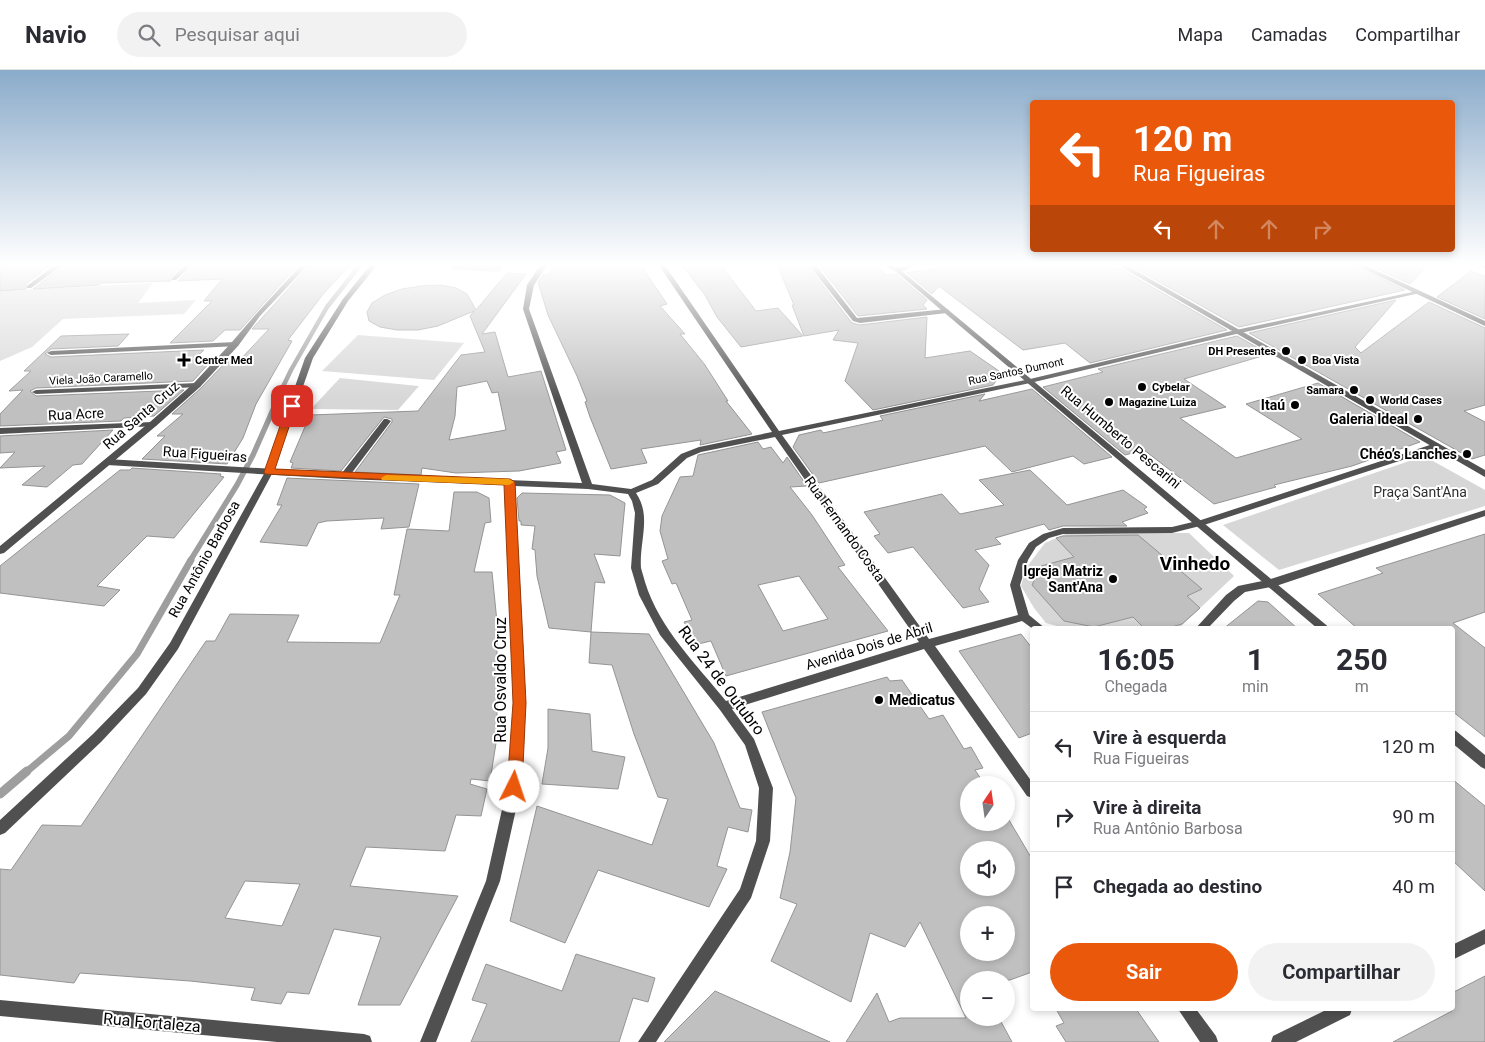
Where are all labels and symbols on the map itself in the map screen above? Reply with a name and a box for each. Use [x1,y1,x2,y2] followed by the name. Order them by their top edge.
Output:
[1208,345,1276,358] place label: DH Presentes
[1280,345,1292,357] marker: DH Presentes
[177,353,191,367] marker: Center Med
[195,354,253,367] place label: Center Med
[1296,354,1308,366] marker: Boa Vista
[1312,354,1359,367] place label: Boa Vista
[967,355,1065,388] street label: Rua Santos Dumont
[49,369,153,388] street label: Viela João Caramello
[100,378,182,452] street label: Rua Santa Cruz
[1136,381,1148,393] marker: Cybelar
[1152,381,1190,394] place label: Cybelar
[1058,382,1184,492] street label: Rua Humberto Pescarini
[1306,384,1344,397] place label: Samara
[1348,384,1360,396] marker: Samara
[271,385,313,427] pin
[1364,394,1376,406] marker: World Cases
[1380,394,1442,407] place label: World Cases
[1103,396,1115,408] marker: Magazine Luiza
[1119,396,1197,409] place label: Magazine Luiza
[1261,397,1285,413] place label: Itaú
[1289,399,1301,411] marker: Itaú
[48,405,104,423] street label: Rua Acre
[1329,411,1408,427] place label: Galeria Ideal
[1412,413,1424,425] marker: Galeria Ideal
[162,443,248,465] street label: Rua Figueiras
[1360,446,1457,462] place label: Chéo’s Lanches
[1461,448,1473,460] marker: Chéo’s Lanches
[801,473,889,585] street label: Rua Fernando Costa
[1373,484,1467,500] park label: Praça Sant'Ana
[165,498,243,620] street label: Rua Antônio Barbosa
[1160,552,1230,575] district label: Vinhedo
[1023,563,1103,595] place label: Igreja Matriz Sant'Ana
[1107,573,1119,585] marker: Igreja Matriz Sant'Ana
[491,617,510,743] street label: Rua Osvaldo Cruz
[804,619,934,673] street label: Avenida Dois de Abril
[674,622,769,739] street label: Rua 24 de Outubro
[889,692,955,708] place label: Medicatus
[873,694,885,706] marker: Medicatus
[487,760,539,812] position arrow
[960,776,1015,831] north arrow
[102,1009,202,1036] street label: Rua Fortaleza

